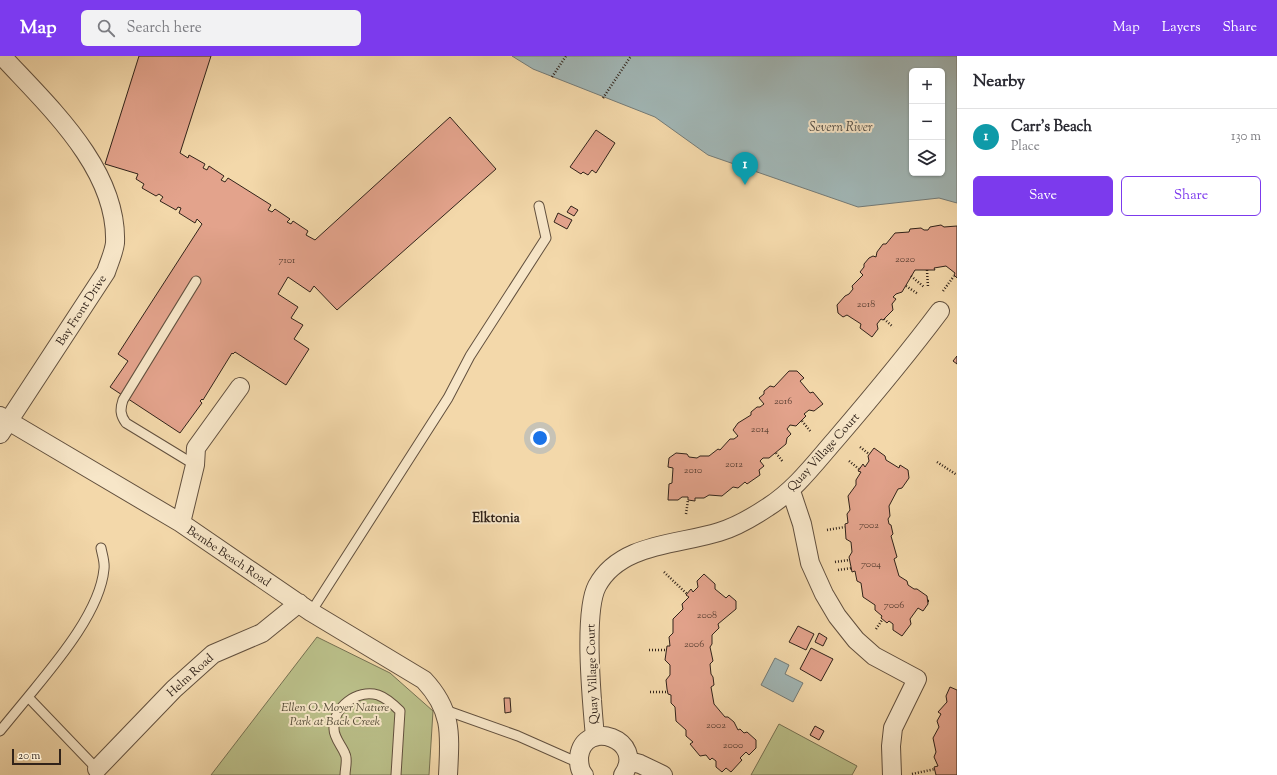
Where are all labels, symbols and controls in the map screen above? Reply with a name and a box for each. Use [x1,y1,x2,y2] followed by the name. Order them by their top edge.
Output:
[81,10,361,46] search box
[20,15,57,42] text: Map
[95,17,117,39] icon: search
[127,18,202,39] text: Search here
[1113,18,1140,38] text: Map
[1162,18,1200,38] text: Layers
[1222,18,1257,38] text: Share
[909,68,945,176] map controls
[909,68,945,104] button: +
[973,70,1025,94] text: Nearby
[909,104,945,140] button: −
[1011,117,1092,138] text: Carr's Beach
[809,119,873,137] water label: Severn River
[984,128,988,146] text: 1
[1231,128,1261,146] text: 130 m
[1011,138,1040,156] text: Place
[909,140,945,176] button: layers
[732,152,758,185] pin: 1
[973,176,1113,216] button: Save
[1121,176,1261,216] button: Share
[895,252,915,267] house number: 2020
[279,253,296,268] house number: 7101
[52,271,112,350] street label: Bay Front Drive
[857,297,875,312] house number: 2018
[774,394,792,409] house number: 2016
[783,409,864,496] street label: Quay Village Court
[751,422,769,437] house number: 2014
[530,428,550,448] your location
[725,457,743,472] house number: 2012
[684,463,702,478] house number: 2010
[472,510,520,528] district label: Elktonia
[859,518,879,533] house number: 7002
[183,522,274,592] street label: Bembe Beach Road
[861,557,881,572] house number: 7004
[884,598,904,613] house number: 7006
[697,608,717,623] house number: 2008
[582,623,604,725] street label: Quay Village Court
[684,637,704,652] house number: 2006
[163,650,218,702] street label: Helm Road
[281,699,389,731] park label: Ellen O. Moyer Nature Park at Back Creek
[706,718,726,733] house number: 2002
[723,738,743,753] house number: 2000
[12,747,61,766] scale bar
[18,748,40,764] text: 20 m

